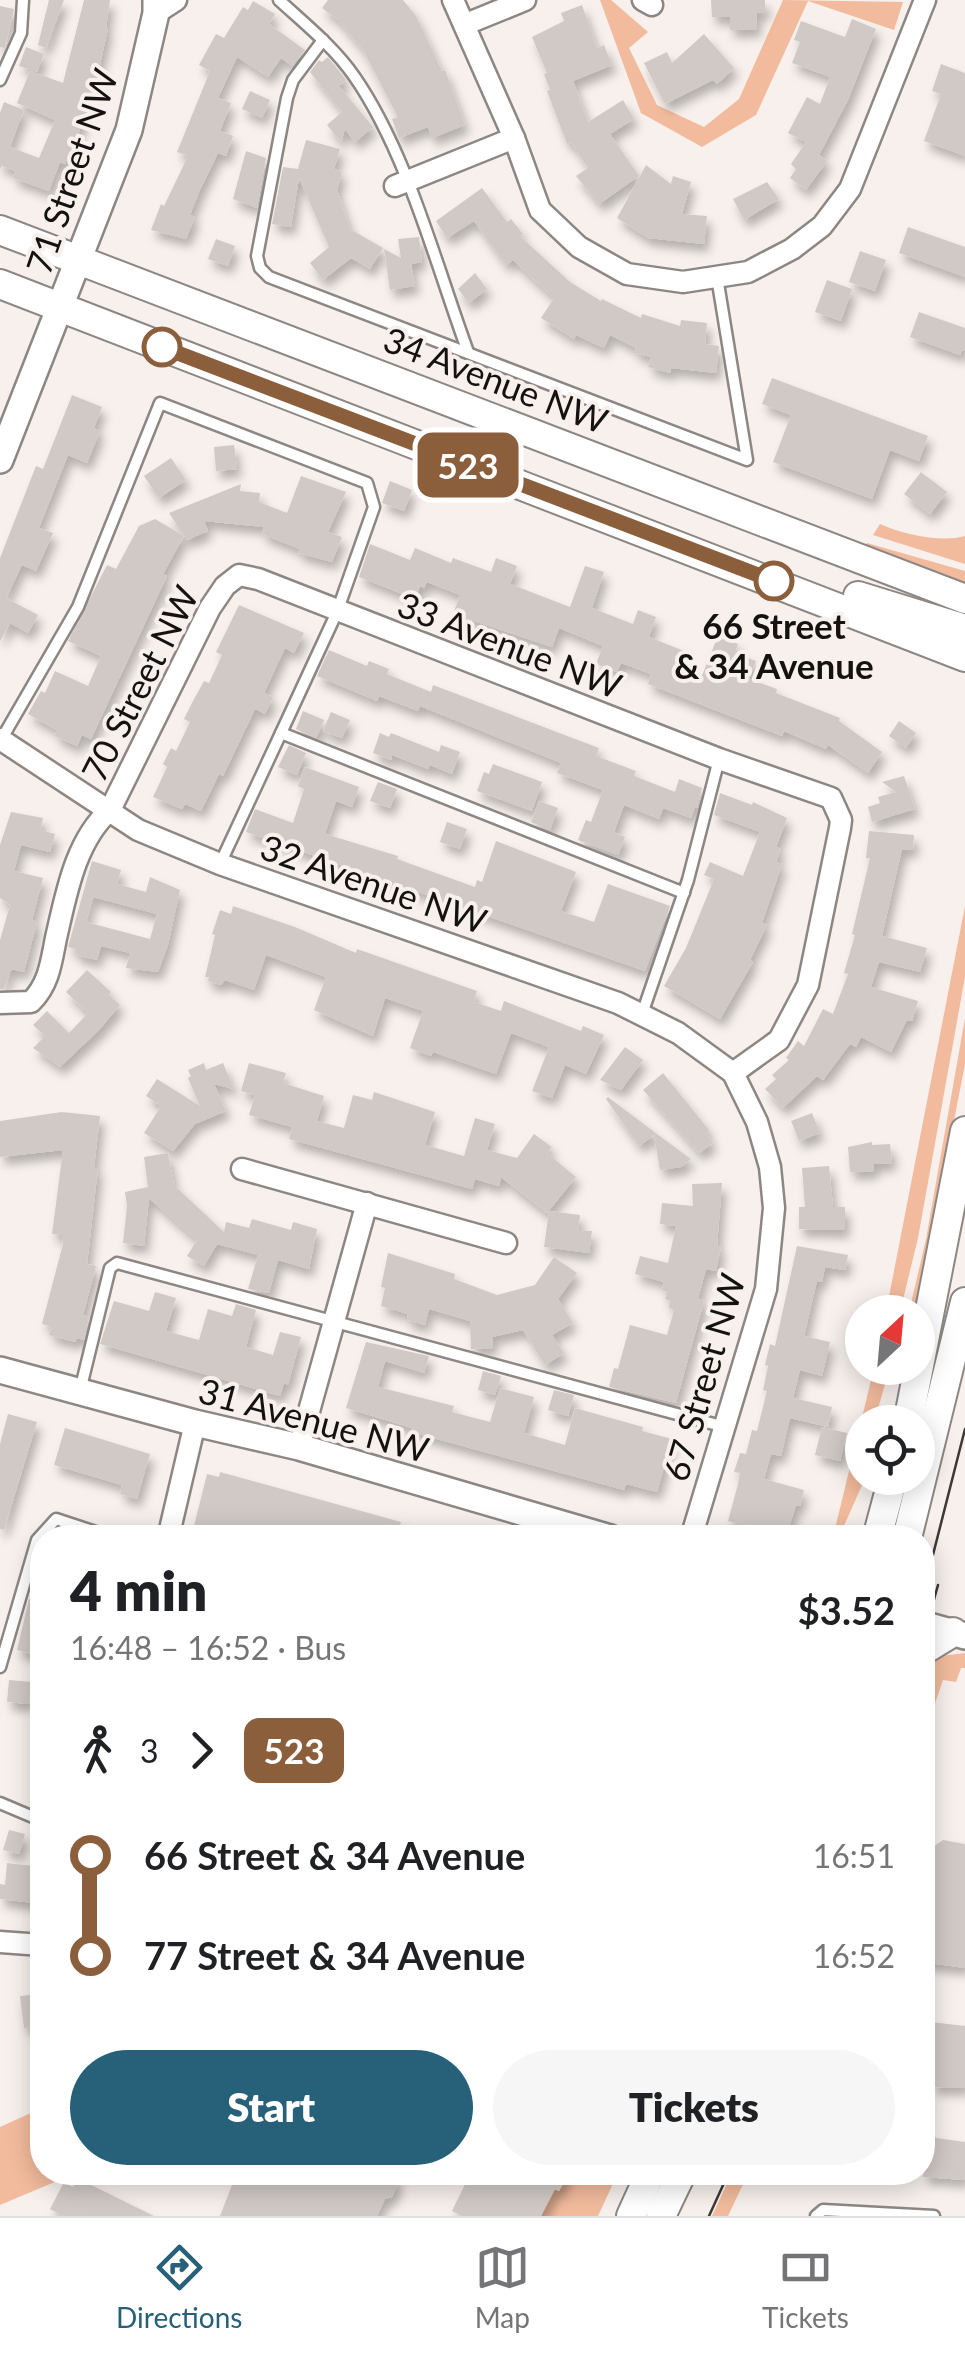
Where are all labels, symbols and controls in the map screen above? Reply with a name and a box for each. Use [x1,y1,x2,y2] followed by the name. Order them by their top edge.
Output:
[16,63,126,279] street label: 71 Street NW
[378,317,614,441] street label: 34 Avenue NW
[143,328,181,366] unlabelled marker
[410,432,526,498] line badge: 523
[438,444,498,486] text: 523
[755,562,793,600] marker: 66 Street & 34 Avenue
[72,578,206,788] street label: 70 Street NW
[392,582,628,706] street label: 33 Avenue NW
[674,604,874,686] place label: 66 Street & 34 Avenue
[256,825,492,941] street label: 32 Avenue NW
[653,1269,753,1485] street label: 67 Street NW
[845,1295,935,1385] north arrow
[845,1295,935,1495] map controls
[194,1368,434,1470] street label: 31 Avenue NW
[845,1405,935,1495] button: locate
[70,1557,207,1623] text: 4 min
[798,1587,895,1633] text: $3.52
[70,1628,346,1667] text: 16:48 – 16:52 · Bus
[70,1723,125,1778] icon: walk
[174,1723,229,1778] icon: forward
[264,1729,324,1771] text: 523
[140,1731,159,1770] text: 3
[144,1832,525,1878] text: 66 Street & 34 Avenue
[813,1836,895,1875] text: 16:51
[144,1932,525,1978] text: 77 Street & 34 Avenue
[813,1936,895,1975] text: 16:52
[70,2050,473,2165] button: Start
[493,2050,895,2165] button: Tickets
[116,2240,242,2334] tab: Directions
[475,2240,530,2334] tab: Map
[762,2240,849,2334] tab: Tickets

